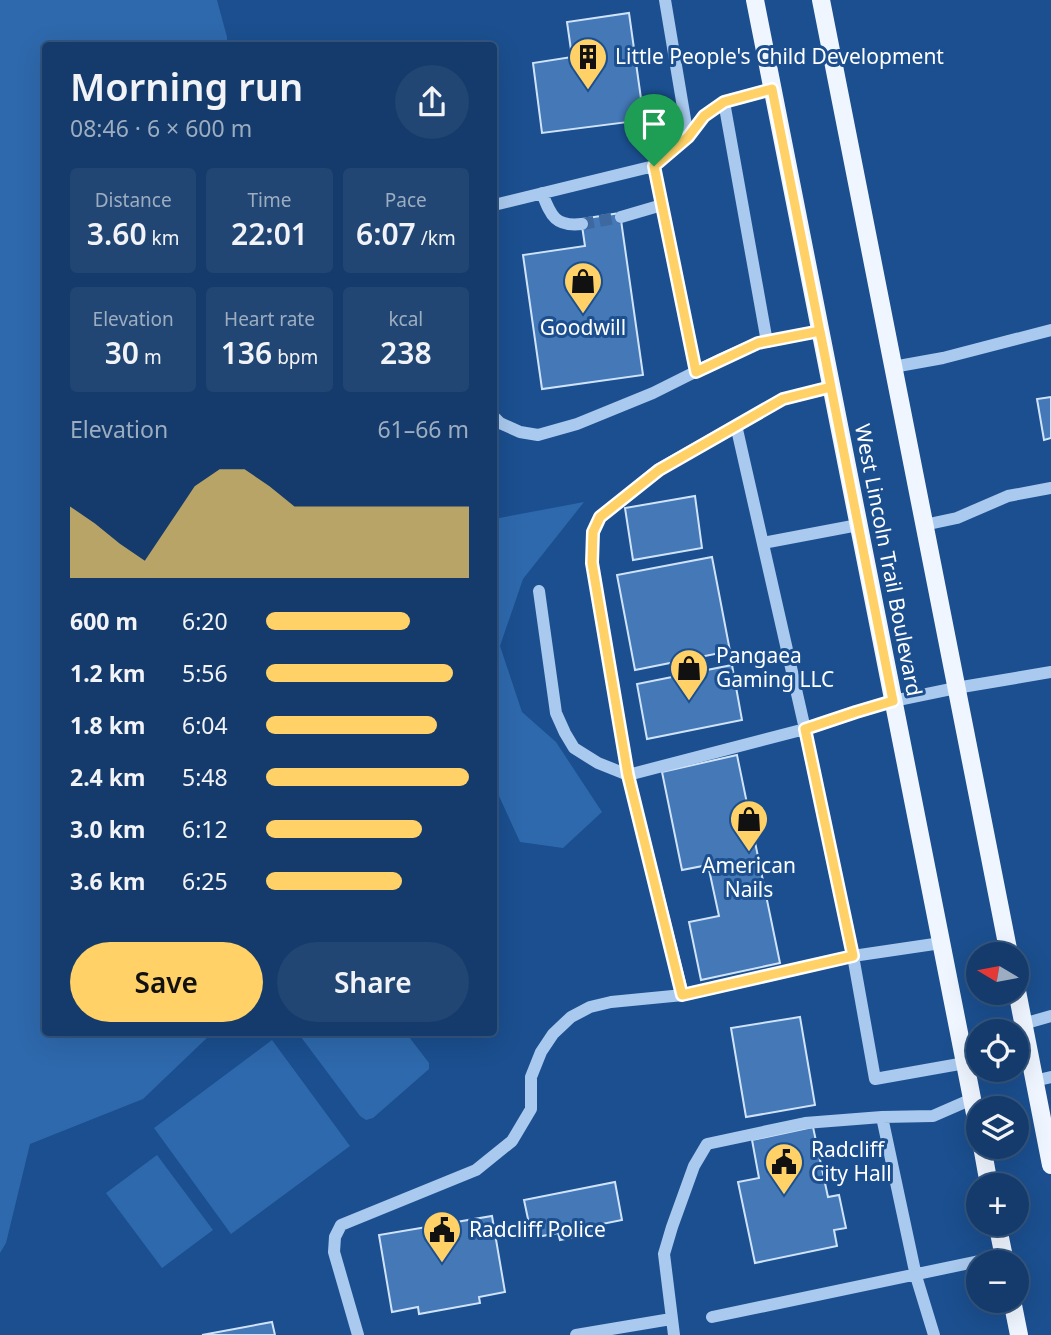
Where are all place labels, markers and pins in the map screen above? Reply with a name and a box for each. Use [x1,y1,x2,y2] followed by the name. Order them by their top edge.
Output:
[567,36,609,91] building icon: Little People's Child Development
[615,42,944,70] place label: Little People's Child Development
[624,94,684,166] pin
[562,260,604,315] shop icon: Goodwill
[540,313,626,341] place label: Goodwill
[716,641,834,693] place label: Pangaea Gaming LLC
[668,647,710,702] shop icon: Pangaea Gaming LLC
[728,798,770,853] shop icon: American Nails
[702,851,796,903] place label: American Nails
[811,1135,892,1187] place label: Radcliff City Hall
[763,1141,805,1196] public building icon: Radcliff City Hall
[421,1209,463,1264] public building icon: Radcliff Police
[469,1215,606,1243] place label: Radcliff Police

